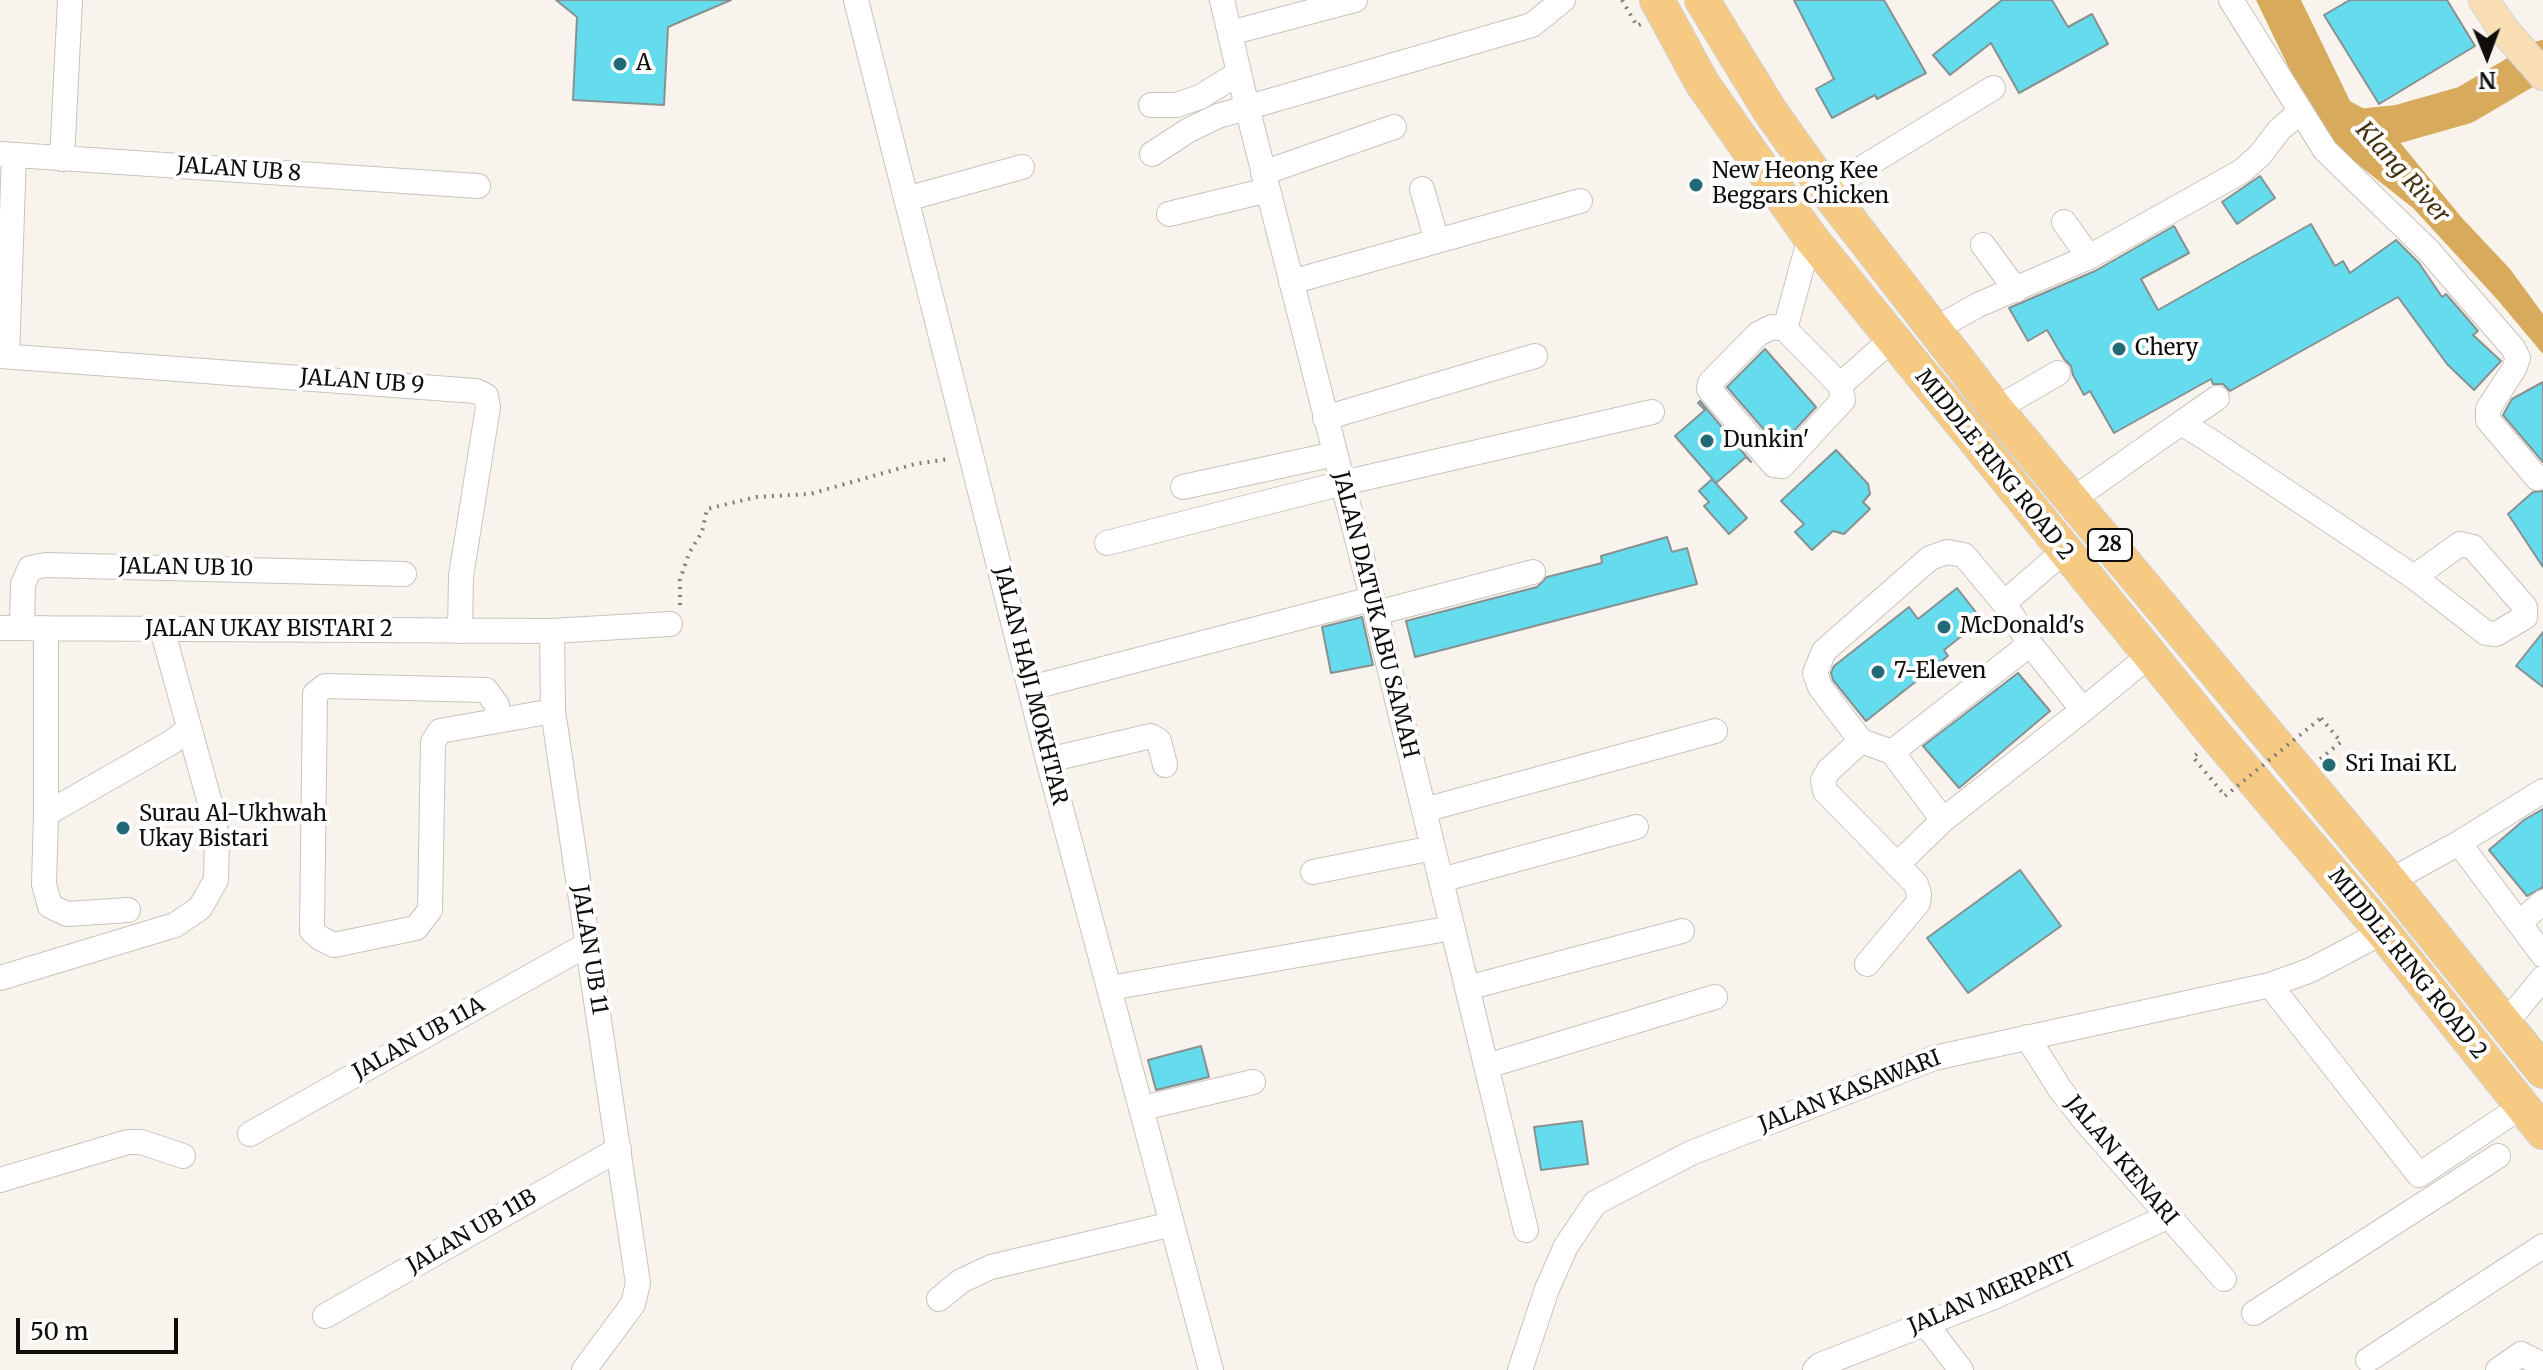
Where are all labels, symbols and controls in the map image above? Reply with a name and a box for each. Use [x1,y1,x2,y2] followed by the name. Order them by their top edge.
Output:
[2447,16,2527,96] north arrow
[636,51,652,77] place label: A
[611,55,629,73] marker: A
[2478,66,2496,94] text: N
[2349,116,2455,230] water label: Klang River
[176,152,302,188] street label: JALAN UB 8
[1712,159,1889,210] place label: New Heong Kee Beggars Chicken
[1687,176,1705,194] marker: New Heong Kee Beggars Chicken
[2135,336,2198,362] place label: Chery
[2110,340,2128,358] marker: Chery
[299,364,425,400] street label: JALAN UB 9
[1909,365,2079,565] street label: MIDDLE RING ROAD 2
[1723,428,1809,454] place label: Dunkin'
[1698,432,1716,450] marker: Dunkin'
[1327,469,1423,761] street label: JALAN DATUK ABU SAMAH
[2088,529,2132,561] road number: 28
[119,554,253,582] street label: JALAN UB 10
[988,564,1072,808] street label: JALAN HAJI MOKHTAR
[1960,614,2084,640] place label: McDonald's
[145,617,393,643] street label: JALAN UKAY BISTARI 2
[1935,618,1953,636] marker: McDonald's
[1894,659,1986,685] place label: 7-Eleven
[1869,663,1887,681] marker: 7-Eleven
[2345,752,2456,778] place label: Sri Inai KL
[2320,756,2338,774] marker: Sri Inai KL
[139,802,327,854] place label: Surau Al-Ukhwah Ukay Bistari
[114,819,132,837] marker: Surau Al-Ukhwah Ukay Bistari
[2322,864,2492,1064] street label: MIDDLE RING ROAD 2
[566,883,612,1017] street label: JALAN UB 11
[349,992,489,1086] street label: JALAN UB 11A
[1755,1045,1945,1139] street label: JALAN KASAWARI
[2059,1091,2183,1231] street label: JALAN KENARI
[403,1184,541,1280] street label: JALAN UB 11B
[1905,1247,2077,1341] street label: JALAN MERPATI
[20,1302,182,1352] scale bar
[30,1316,89,1347] text: 50 m

